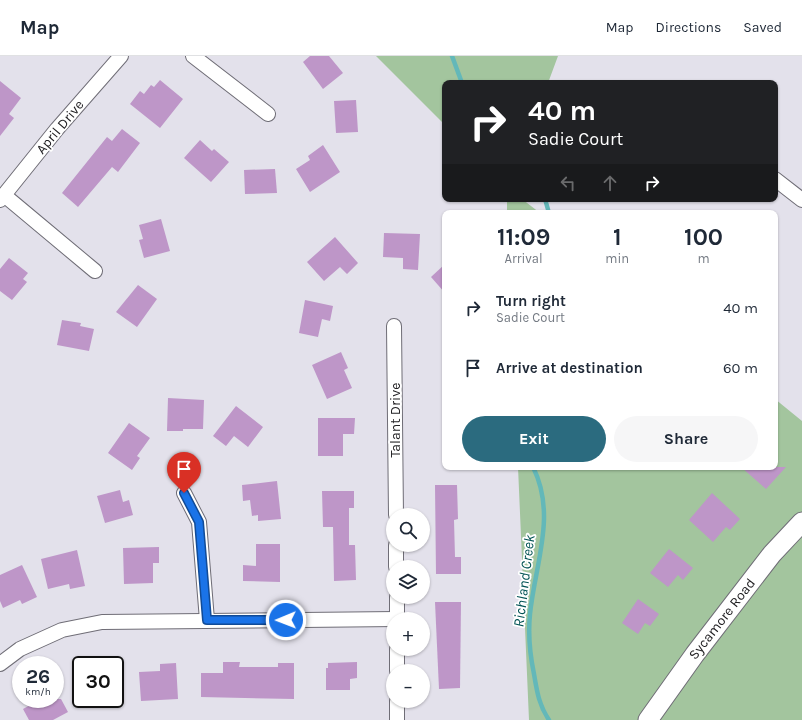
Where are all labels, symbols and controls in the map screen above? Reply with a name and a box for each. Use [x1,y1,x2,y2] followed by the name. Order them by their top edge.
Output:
[20,17,59,39] text: Map
[606,19,634,36] text: Map
[656,19,721,36] text: Directions
[743,19,782,36] text: Saved
[528,94,596,127] text: 40 m
[32,96,88,158] street label: April Drive
[462,96,514,148] icon: right
[528,128,623,150] text: Sadie Court
[557,172,579,194] icon: left
[599,172,621,194] icon: ahead
[641,172,663,194] icon: right
[497,223,550,251] text: 11:09
[613,223,622,251] text: 1
[684,223,723,251] text: 100
[505,251,543,266] text: Arrival
[605,251,629,266] text: min
[697,251,710,266] text: m
[496,292,566,310] text: Turn right
[462,297,484,319] icon: right
[723,299,758,317] text: 40 m
[496,310,565,325] text: Sadie Court
[462,357,484,379] icon: arrive
[496,359,643,377] text: Arrive at destination
[723,359,758,377] text: 60 m
[387,383,404,457] street label: Talant Drive
[462,416,606,462] button: Exit
[614,416,758,462] button: Share
[167,452,201,493] pin
[173,458,195,480] icon: arrive
[386,508,430,708] map controls
[386,508,430,552] button: search
[509,533,539,628] water label: Richland Creek
[386,560,430,604] button: layers
[685,575,759,663] street label: Sycamore Road
[265,599,307,641] position arrow
[386,612,430,656] button: +
[72,656,124,708] speed limit sign: 30
[386,664,430,708] button: −
[26,665,50,688] text: 26
[25,686,51,698] text: km/h

